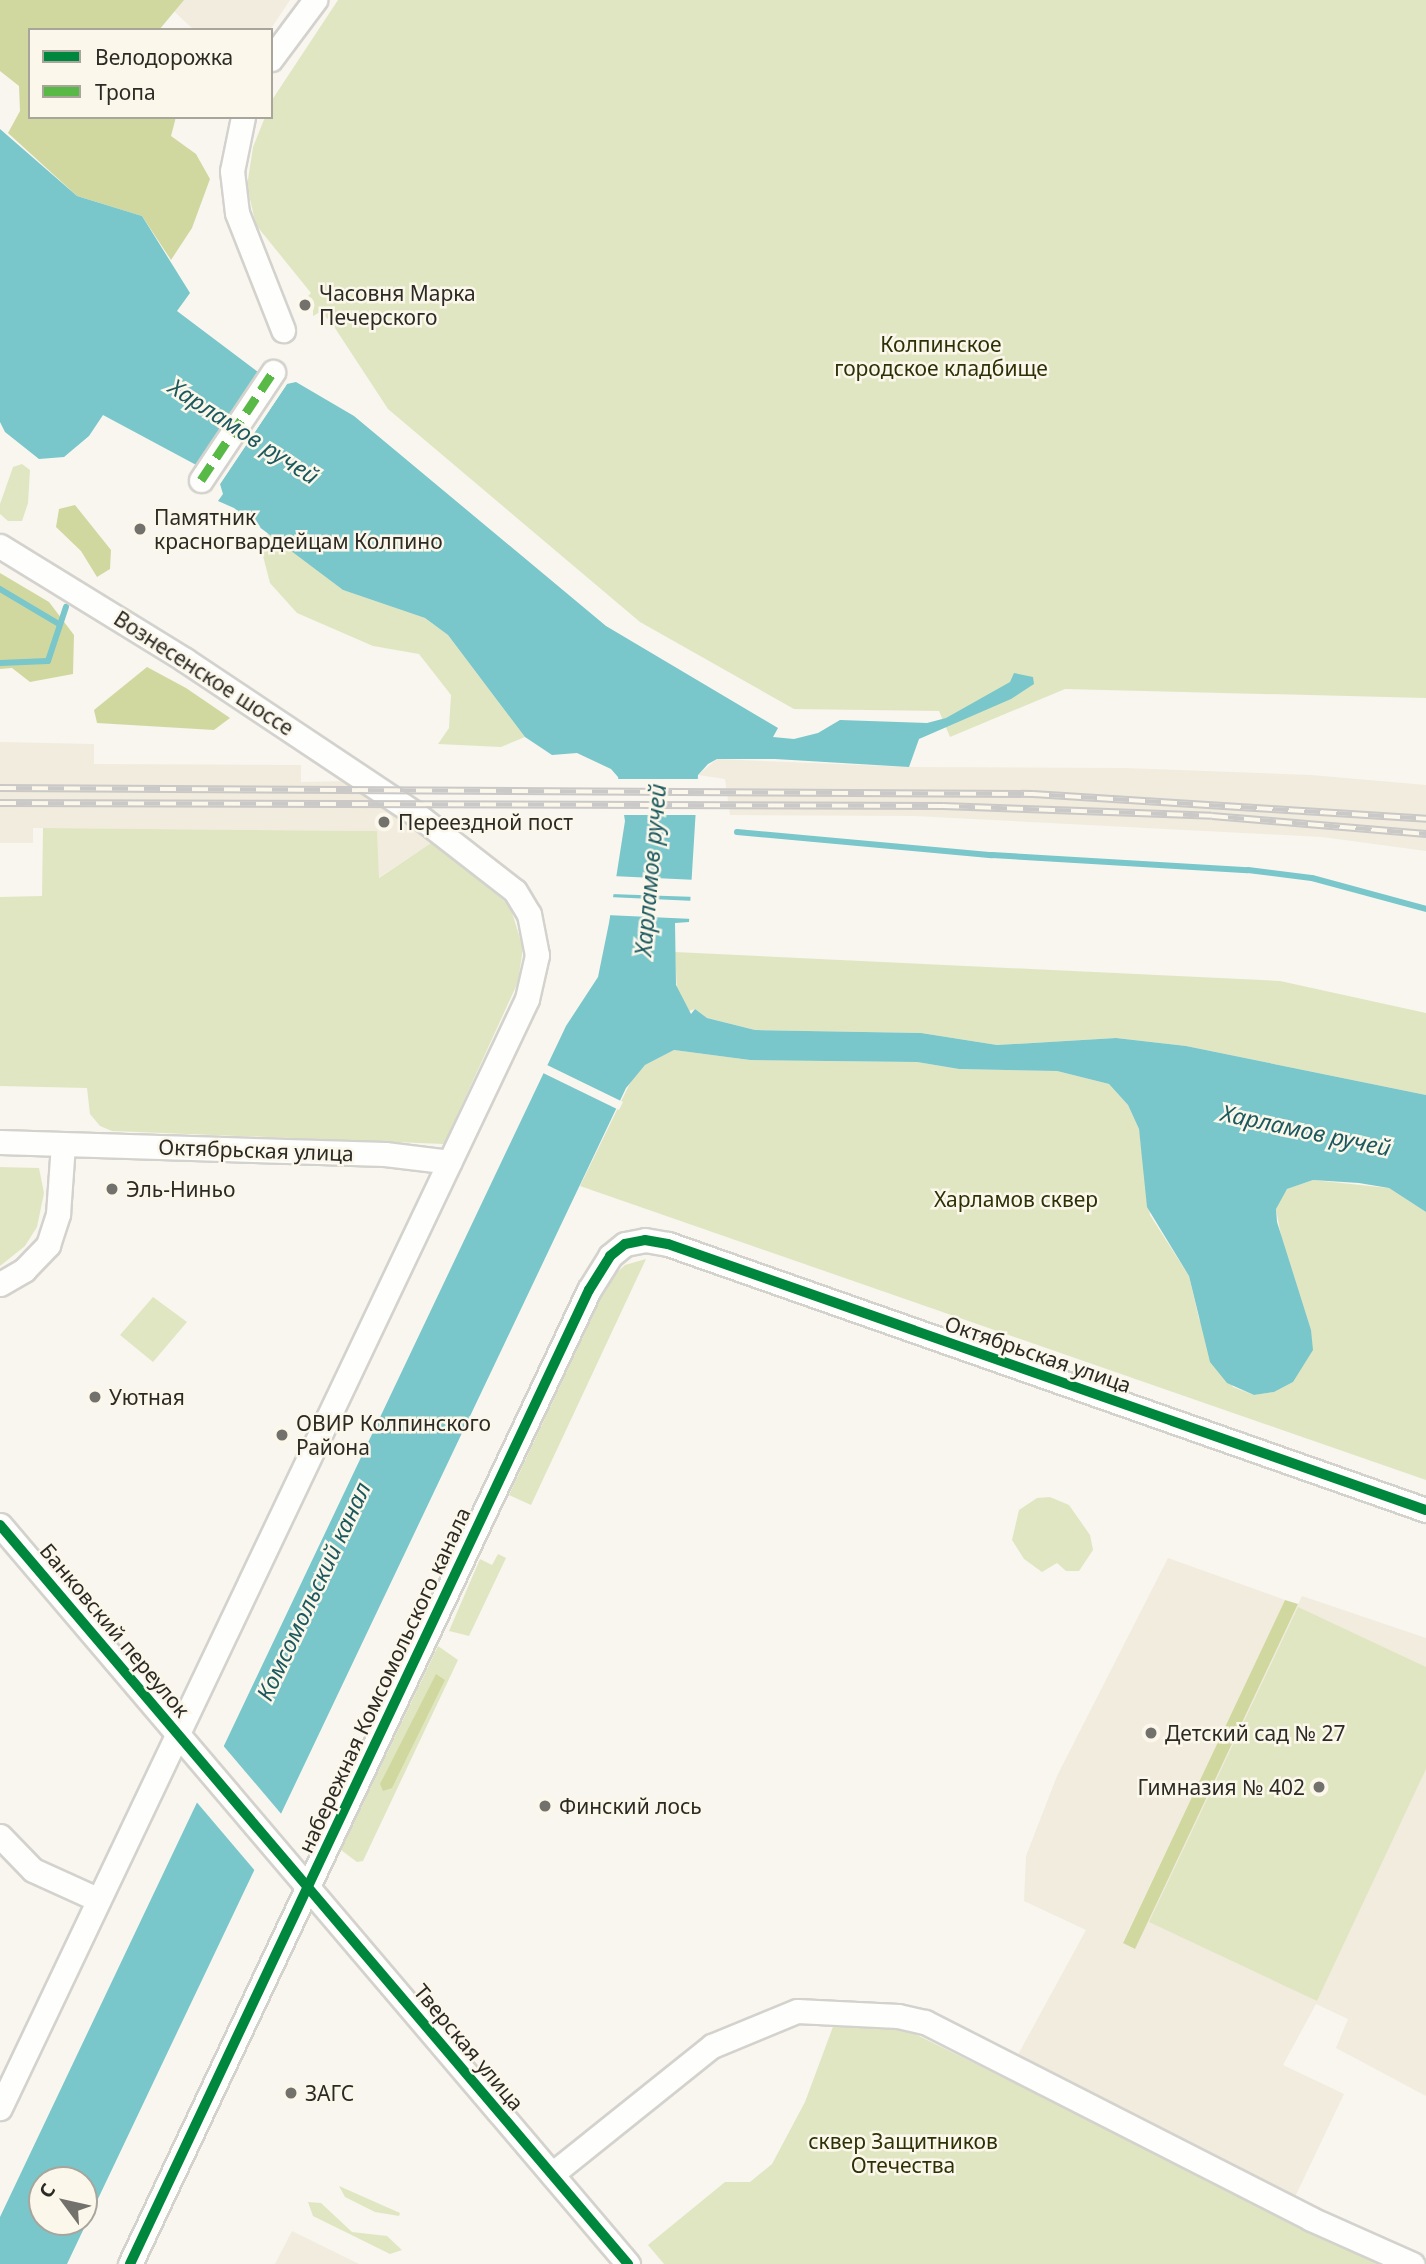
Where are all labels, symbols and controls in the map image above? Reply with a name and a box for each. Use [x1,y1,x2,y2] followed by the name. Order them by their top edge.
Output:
[28,28,273,119] legend
[95,43,233,71] text: Велодорожка
[95,78,156,106] text: Тропа
[319,280,476,330] place label: Часовня Марка Печерского
[297,297,313,313] marker: Часовня Марка Печерского
[834,331,1048,381] park label: Колпинское городское кладбище
[164,372,324,490] water label: Харламов ручей
[154,504,443,554] place label: Памятник красногвардейцам Колпино
[132,521,148,537] marker: Памятник красногвардейцам Колпино
[109,605,299,741] street label: Вознесенское шоссе
[629,783,671,957] water label: Харламов ручей
[398,809,573,835] place label: Переездной пост
[376,814,392,830] marker: Переездной пост
[1219,1099,1393,1161] water label: Харламов ручей
[158,1134,354,1166] street label: Октябрьская улица
[126,1176,235,1202] place label: Эль-Ниньо
[104,1181,120,1197] marker: Эль-Ниньо
[934,1186,1098,1212] park label: Харламов сквер
[941,1310,1135,1398] street label: Октябрьская улица
[109,1384,185,1410] place label: Уютная
[87,1389,103,1405] marker: Уютная
[296,1410,491,1460] place label: ОВИР Колпинского Района
[274,1427,290,1443] marker: ОВИР Колпинского Района
[250,1477,376,1705] water label: Комсомольский канал
[293,1503,475,1857] street label: набережная Комсомольского канала
[35,1538,195,1722] street label: Банковский переулок
[1165,1720,1345,1746] place label: Детский сад № 27
[1143,1725,1159,1741] marker: Детский сад № 27
[1137,1774,1305,1800] place label: Гимназия № 402
[1311,1779,1327,1795] marker: Гимназия № 402
[559,1793,702,1819] place label: Финский лось
[537,1798,553,1814] marker: Финский лось
[409,1979,529,2115] street label: Тверская улица
[305,2080,354,2106] place label: ЗАГС
[283,2085,299,2101] marker: ЗАГС
[808,2128,998,2178] park label: сквер Защитников Отечества
[28,2166,98,2236] north arrow
[33,2178,61,2203] text: С

